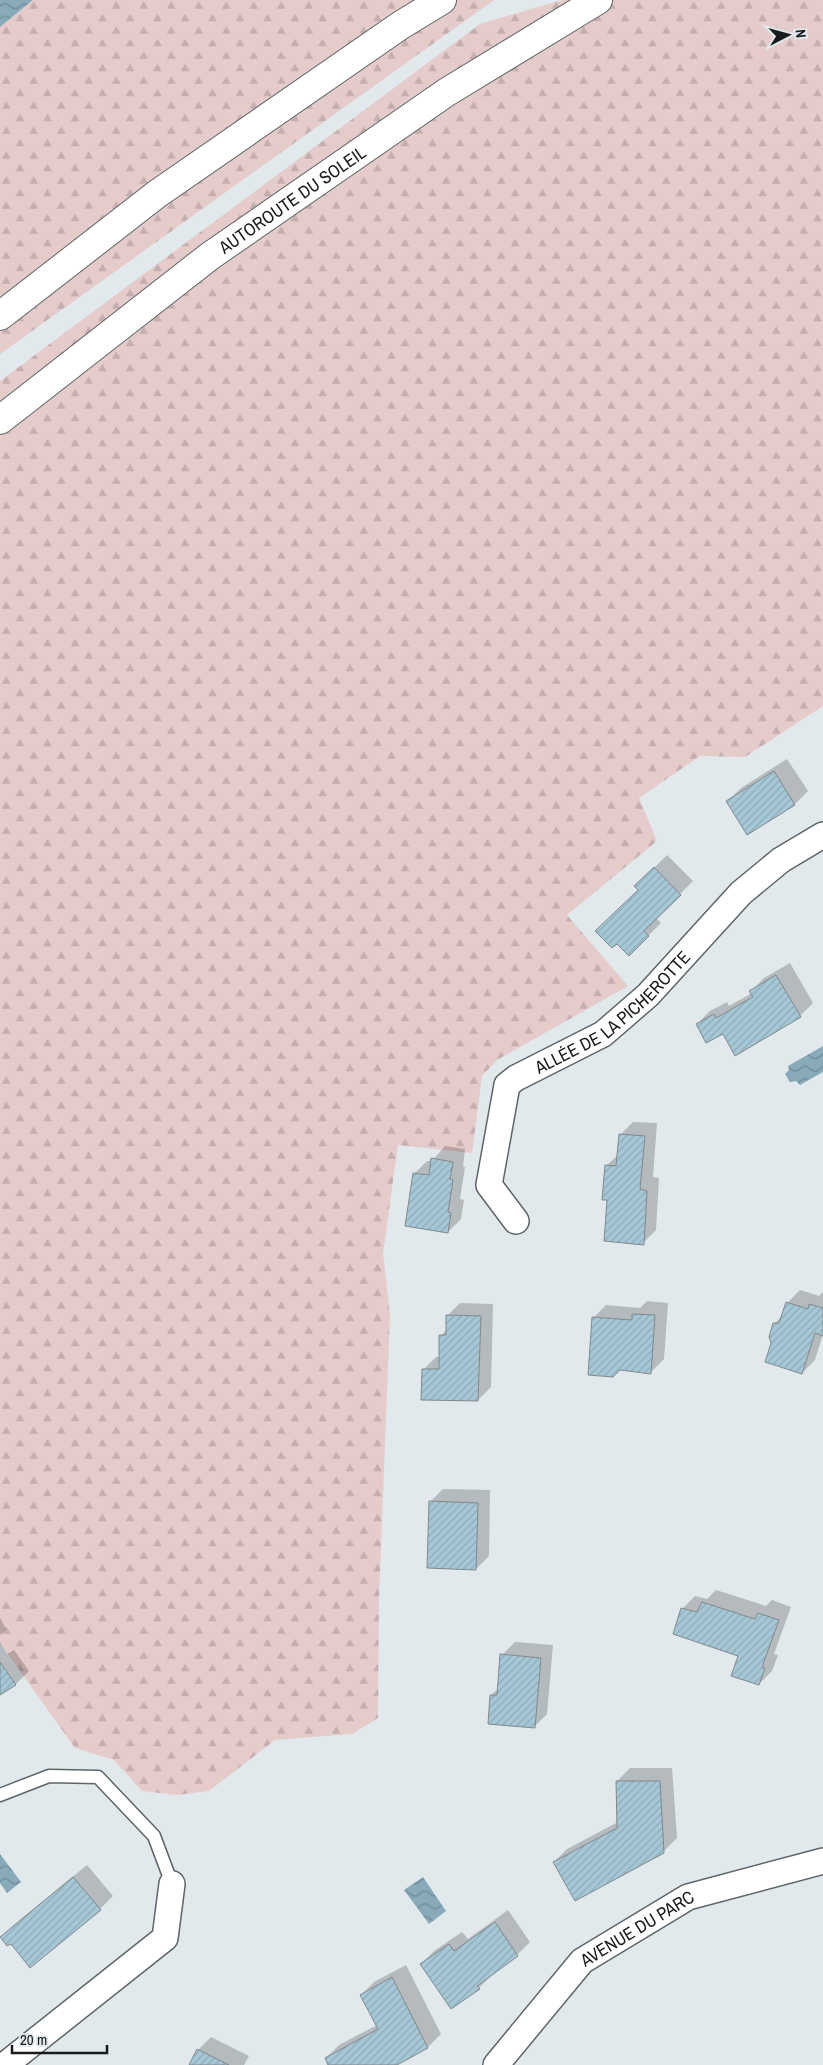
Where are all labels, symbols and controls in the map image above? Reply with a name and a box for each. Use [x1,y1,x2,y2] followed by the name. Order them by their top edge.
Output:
[763,10,813,60] north arrow
[792,29,810,39] text: N
[212,140,370,260] street label: AUTOROUTE DU SOLEIL
[529,945,695,1080] street label: ALLÉE DE LA PICHEROTTE
[574,1884,699,1972] street label: AVENUE DU PARC
[12,2022,108,2054] scale bar
[20,2029,47,2050] text: 20 m

